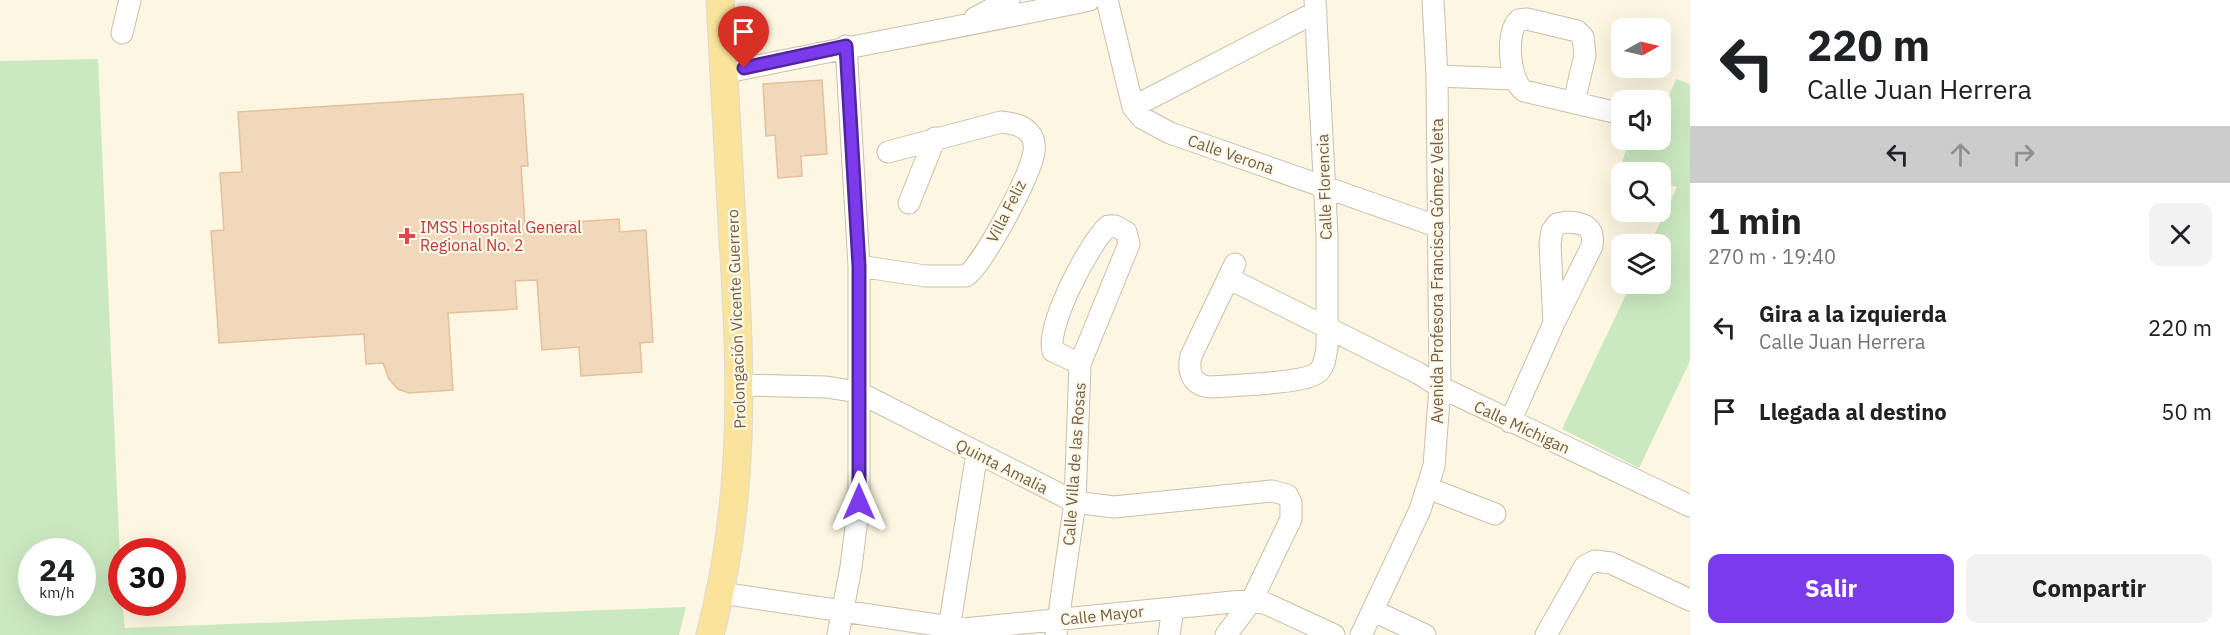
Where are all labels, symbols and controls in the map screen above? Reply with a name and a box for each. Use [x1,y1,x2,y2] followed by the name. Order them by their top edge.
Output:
[718,6,769,68] pin
[727,15,760,48] icon: arrive
[1611,18,1671,78] north arrow
[1611,18,1671,294] map controls
[1807,18,1930,73] text: 220 m
[1708,24,1786,102] icon: left
[1807,71,2032,106] text: Calle Juan Herrera
[1611,90,1671,150] button: sound
[1427,118,1447,424] street label: Avenida Profesora Francisca Gómez Veleta
[1185,130,1277,178] street label: Calle Verona
[1312,133,1336,240] street label: Calle Florencia
[1881,138,1914,171] icon: left
[1944,138,1977,171] icon: ahead
[2007,138,2040,171] icon: right
[1611,162,1671,222] button: search
[982,176,1030,246] street label: Villa Feliz
[1708,197,1802,244] text: 1 min
[2149,203,2212,266] button: close
[722,209,750,429] street label: Prolongación Vicente Guerrero
[420,217,582,255] place label: IMSS Hospital General Regional No. 2
[398,227,416,245] marker: IMSS Hospital General Regional No. 2
[1611,234,1671,294] button: layers
[1708,243,1836,270] text: 270 m · 19:40
[1759,299,1947,328] text: Gira a la izquierda
[1708,311,1741,344] icon: left
[2148,313,2212,342] text: 220 m
[1759,328,1926,355] text: Calle Juan Herrera
[1058,382,1090,546] street label: Calle Villa de las Rosas
[1708,395,1741,428] icon: arrive
[1471,396,1573,458] street label: Calle Míchigan
[1759,397,1947,426] text: Llegada al destino
[2161,397,2212,426] text: 50 m
[952,434,1052,498] street label: Quinta Amalia
[827,470,891,534] position arrow
[108,538,186,616] speed limit sign: 30
[39,550,75,589] text: 24
[1708,554,1954,623] button: Salir
[1966,554,2212,623] button: Compartir
[39,583,75,602] text: km/h
[1059,601,1145,629] street label: Calle Mayor

